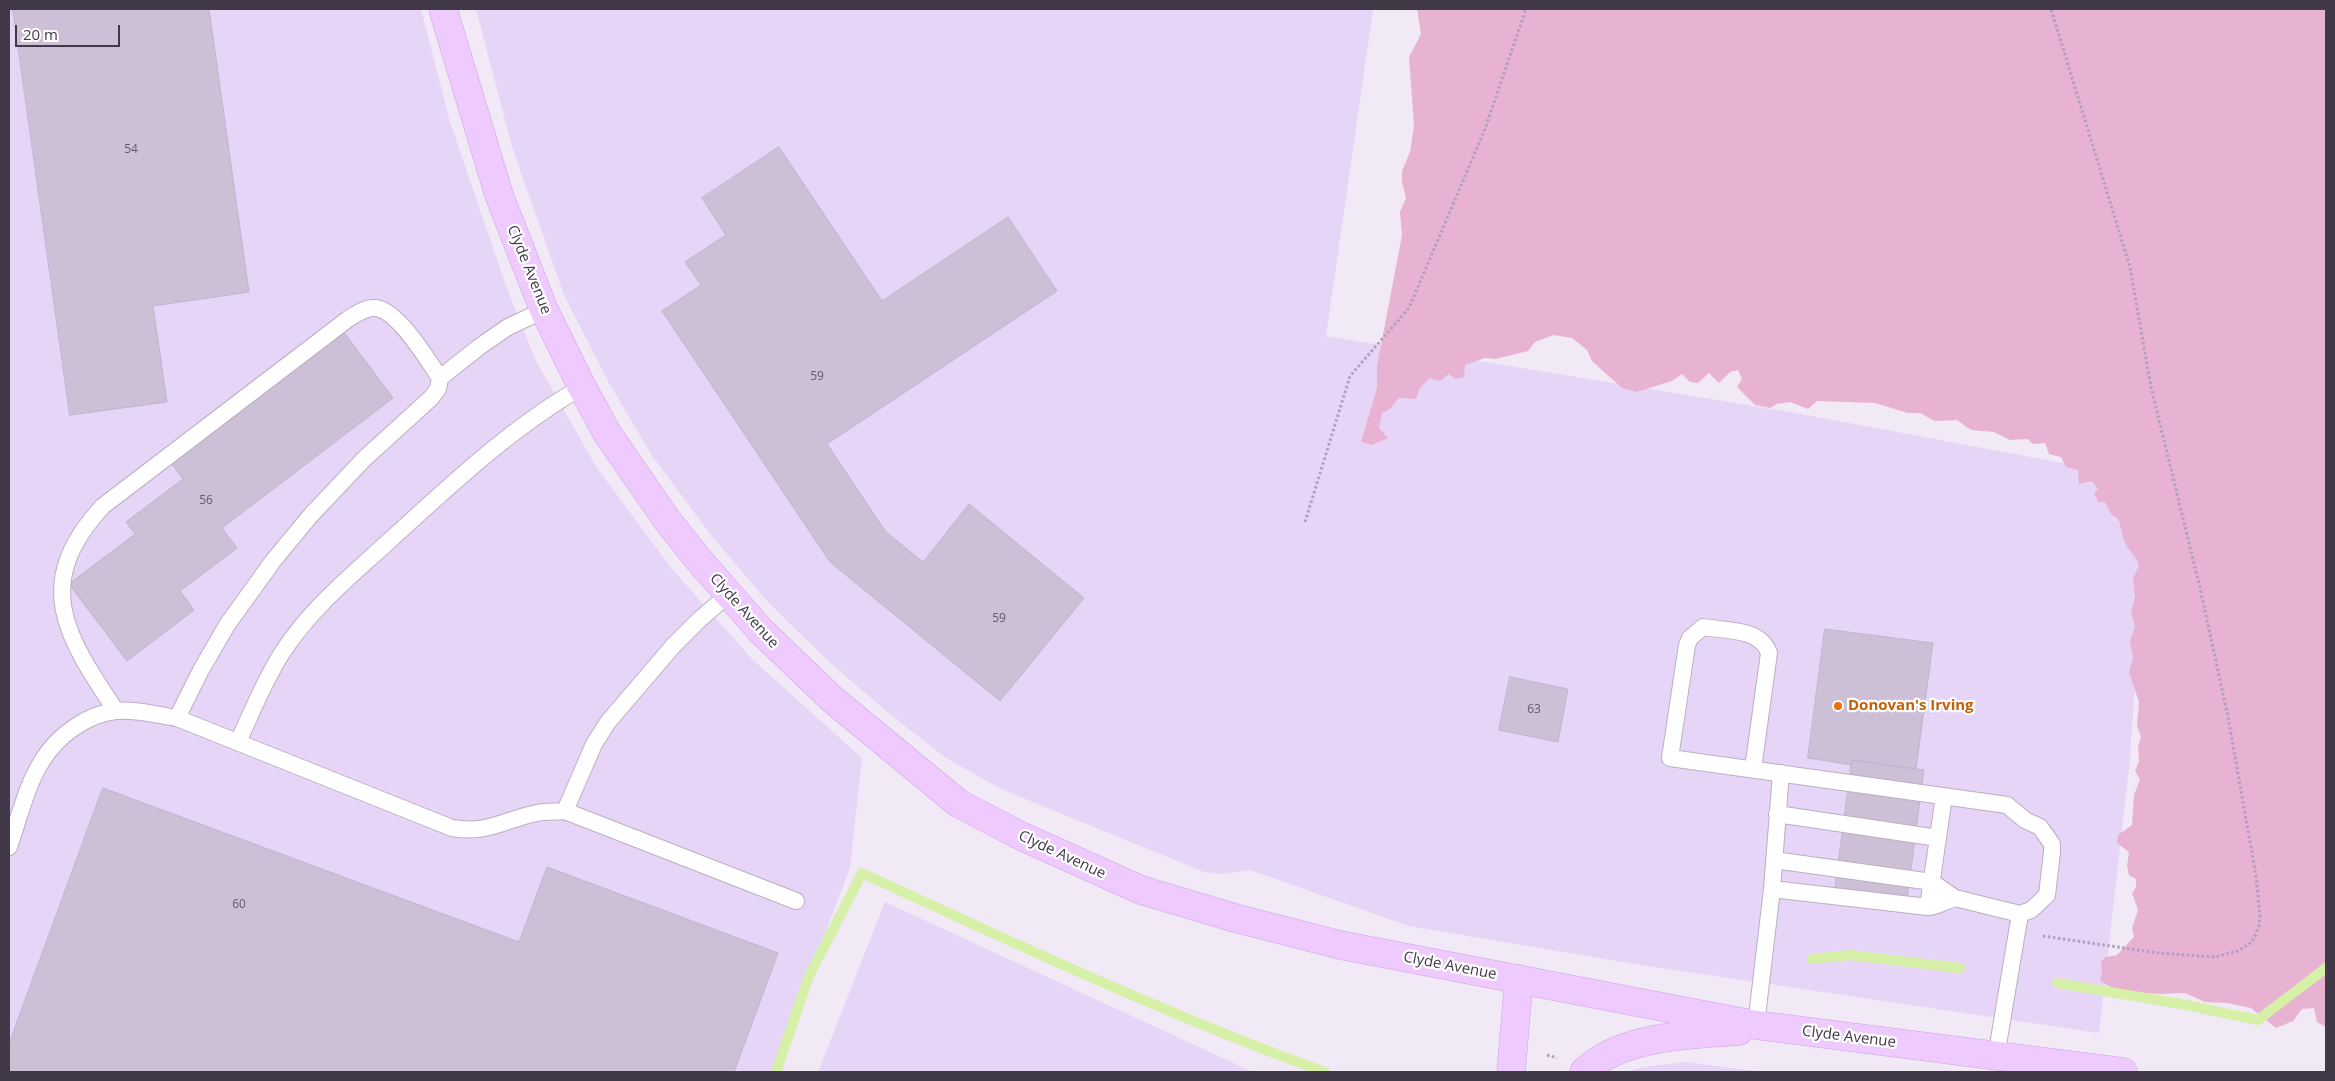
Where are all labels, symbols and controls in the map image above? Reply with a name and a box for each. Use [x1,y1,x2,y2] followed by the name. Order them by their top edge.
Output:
[18,15,122,47] scale bar
[23,24,58,44] text: 20 m
[124,143,138,157] house number: 54
[503,223,555,317] street label: Clyde Avenue
[810,370,824,384] house number: 59
[199,494,213,508] house number: 56
[706,570,782,652] street label: Clyde Avenue
[992,612,1006,626] house number: 59
[1848,697,1974,715] place label: Donovan's Irving
[1832,700,1844,712] marker: Donovan's Irving
[1527,703,1541,717] house number: 63
[1015,827,1109,883] street label: Clyde Avenue
[232,898,246,912] house number: 60
[1402,948,1498,984] street label: Clyde Avenue
[1801,1022,1897,1052] street label: Clyde Avenue

